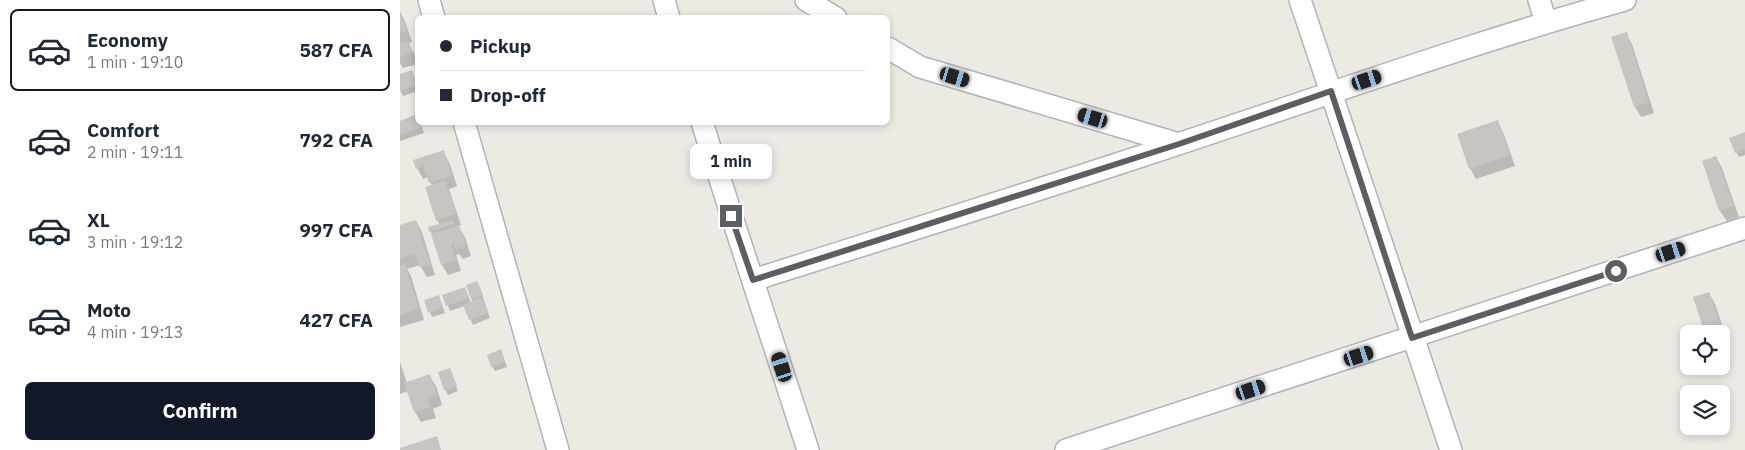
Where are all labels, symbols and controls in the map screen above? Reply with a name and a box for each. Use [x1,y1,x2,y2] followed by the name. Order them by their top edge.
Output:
[27,28,72,73] icon: car
[87,28,168,52] text: Economy
[470,34,531,58] text: Pickup
[299,38,373,62] text: 587 CFA
[87,52,183,72] text: 1 min · 19:10
[938,65,971,89] car
[1350,68,1383,92] car
[470,83,546,107] text: Drop-off
[1076,106,1109,130] car
[27,118,72,163] icon: car
[87,118,160,142] text: Comfort
[299,128,373,152] text: 792 CFA
[87,142,183,162] text: 2 min · 19:11
[690,144,772,178] callout: 1 min
[710,151,752,171] text: 1 min
[720,205,742,227] route end
[27,208,72,253] icon: car
[87,208,110,232] text: XL
[299,218,373,242] text: 997 CFA
[87,232,183,252] text: 3 min · 19:12
[1654,240,1687,264] car
[1605,260,1627,282] route start
[27,298,72,343] icon: car
[87,298,131,322] text: Moto
[299,308,373,332] text: 427 CFA
[87,322,183,342] text: 4 min · 19:13
[1680,325,1730,435] map controls
[1680,325,1730,375] button: locate
[1342,344,1375,368] car
[770,350,793,384] car
[1234,378,1267,402] car
[25,382,375,440] button: Confirm
[1680,385,1730,435] button: layers

